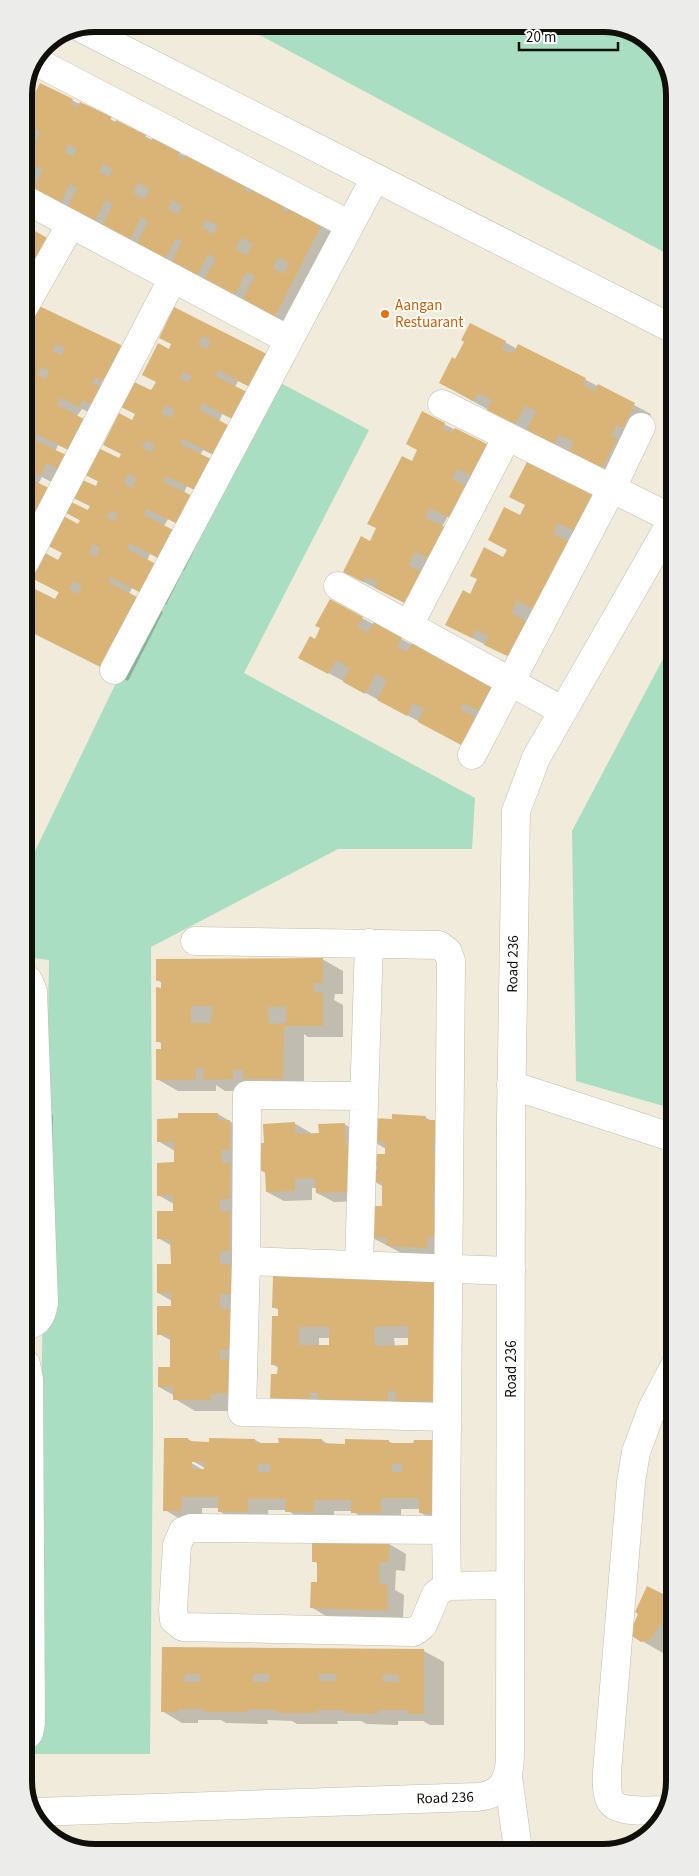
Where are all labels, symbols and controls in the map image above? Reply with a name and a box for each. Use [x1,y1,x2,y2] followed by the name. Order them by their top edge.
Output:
[519,20,618,52] scale bar
[526,27,556,48] text: 20 m
[395,295,463,333] place label: Aangan Restuarant
[379,308,391,320] marker: Aangan Restuarant
[502,935,524,993] street label: Road 236
[501,1340,522,1398] street label: Road 236
[416,1787,474,1809] street label: Road 236

